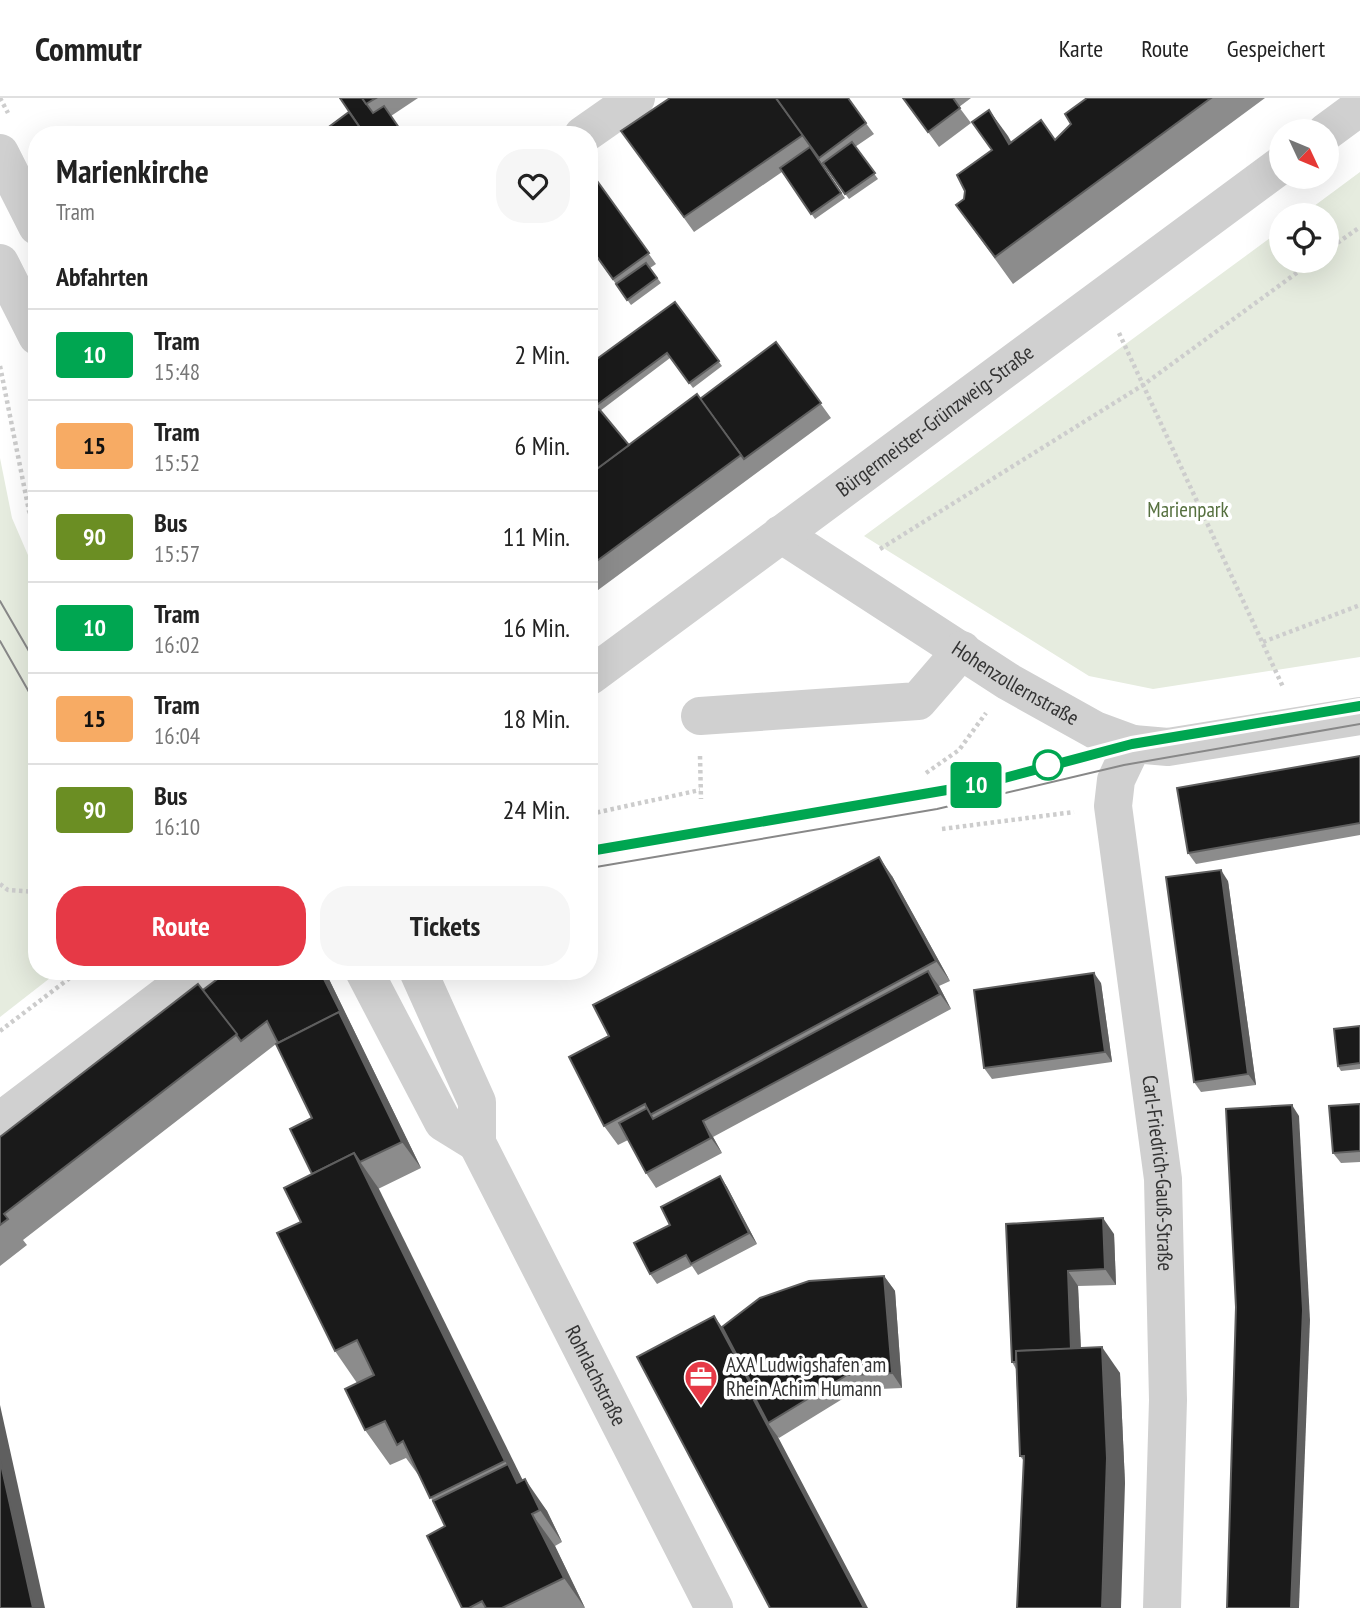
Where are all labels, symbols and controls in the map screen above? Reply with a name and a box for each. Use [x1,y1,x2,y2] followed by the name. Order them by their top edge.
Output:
[35,27,142,70] text: Commutr
[1059,33,1103,64] text: Karte
[1141,33,1189,64] text: Route
[1227,33,1325,64] text: Gespeichert
[1269,119,1339,189] north arrow
[1269,119,1339,273] map controls
[56,149,209,192] text: Marienkirche
[496,149,570,223] button: heart
[56,197,95,226] text: Tram
[1269,203,1339,273] button: locate
[56,260,148,293] text: Abfahrten
[154,324,200,357] text: Tram
[515,338,570,371] text: 2 Min.
[83,339,106,370] text: 10
[830,339,1039,502] street label: Bürgermeister-Grünzweig-Straße
[154,357,200,386] text: 15:48
[154,415,200,448] text: Tram
[515,429,570,462] text: 6 Min.
[83,430,106,461] text: 15
[154,448,200,477] text: 15:52
[1147,496,1229,523] park label: Marienpark
[154,506,187,539] text: Bus
[503,520,570,553] text: 11 Min.
[83,521,106,552] text: 90
[154,539,200,568] text: 15:57
[154,597,200,630] text: Tram
[503,611,570,644] text: 16 Min.
[83,612,106,643] text: 10
[154,630,200,659] text: 16:02
[947,635,1084,731] street label: Hohenzollernstraße
[154,688,200,721] text: Tram
[503,702,570,735] text: 18 Min.
[83,703,106,734] text: 15
[154,721,200,750] text: 16:04
[1033,750,1063,780] unlabelled marker
[944,762,1007,808] line badge: 10
[965,769,987,800] text: 10
[154,779,187,812] text: Bus
[503,793,570,826] text: 24 Min.
[83,794,106,825] text: 90
[154,812,200,841] text: 16:10
[56,886,306,966] button: Route
[320,886,570,966] button: Tickets
[1136,1073,1179,1271] street label: Carl-Friedrich-Gauß-Straße
[559,1321,633,1430] street label: Rohrlachstraße
[726,1351,886,1402] place label: AXA Ludwigshafen am Rhein Achim Humann
[682,1358,720,1407] office icon: AXA Ludwigshafen am Rhein Achim Humann

